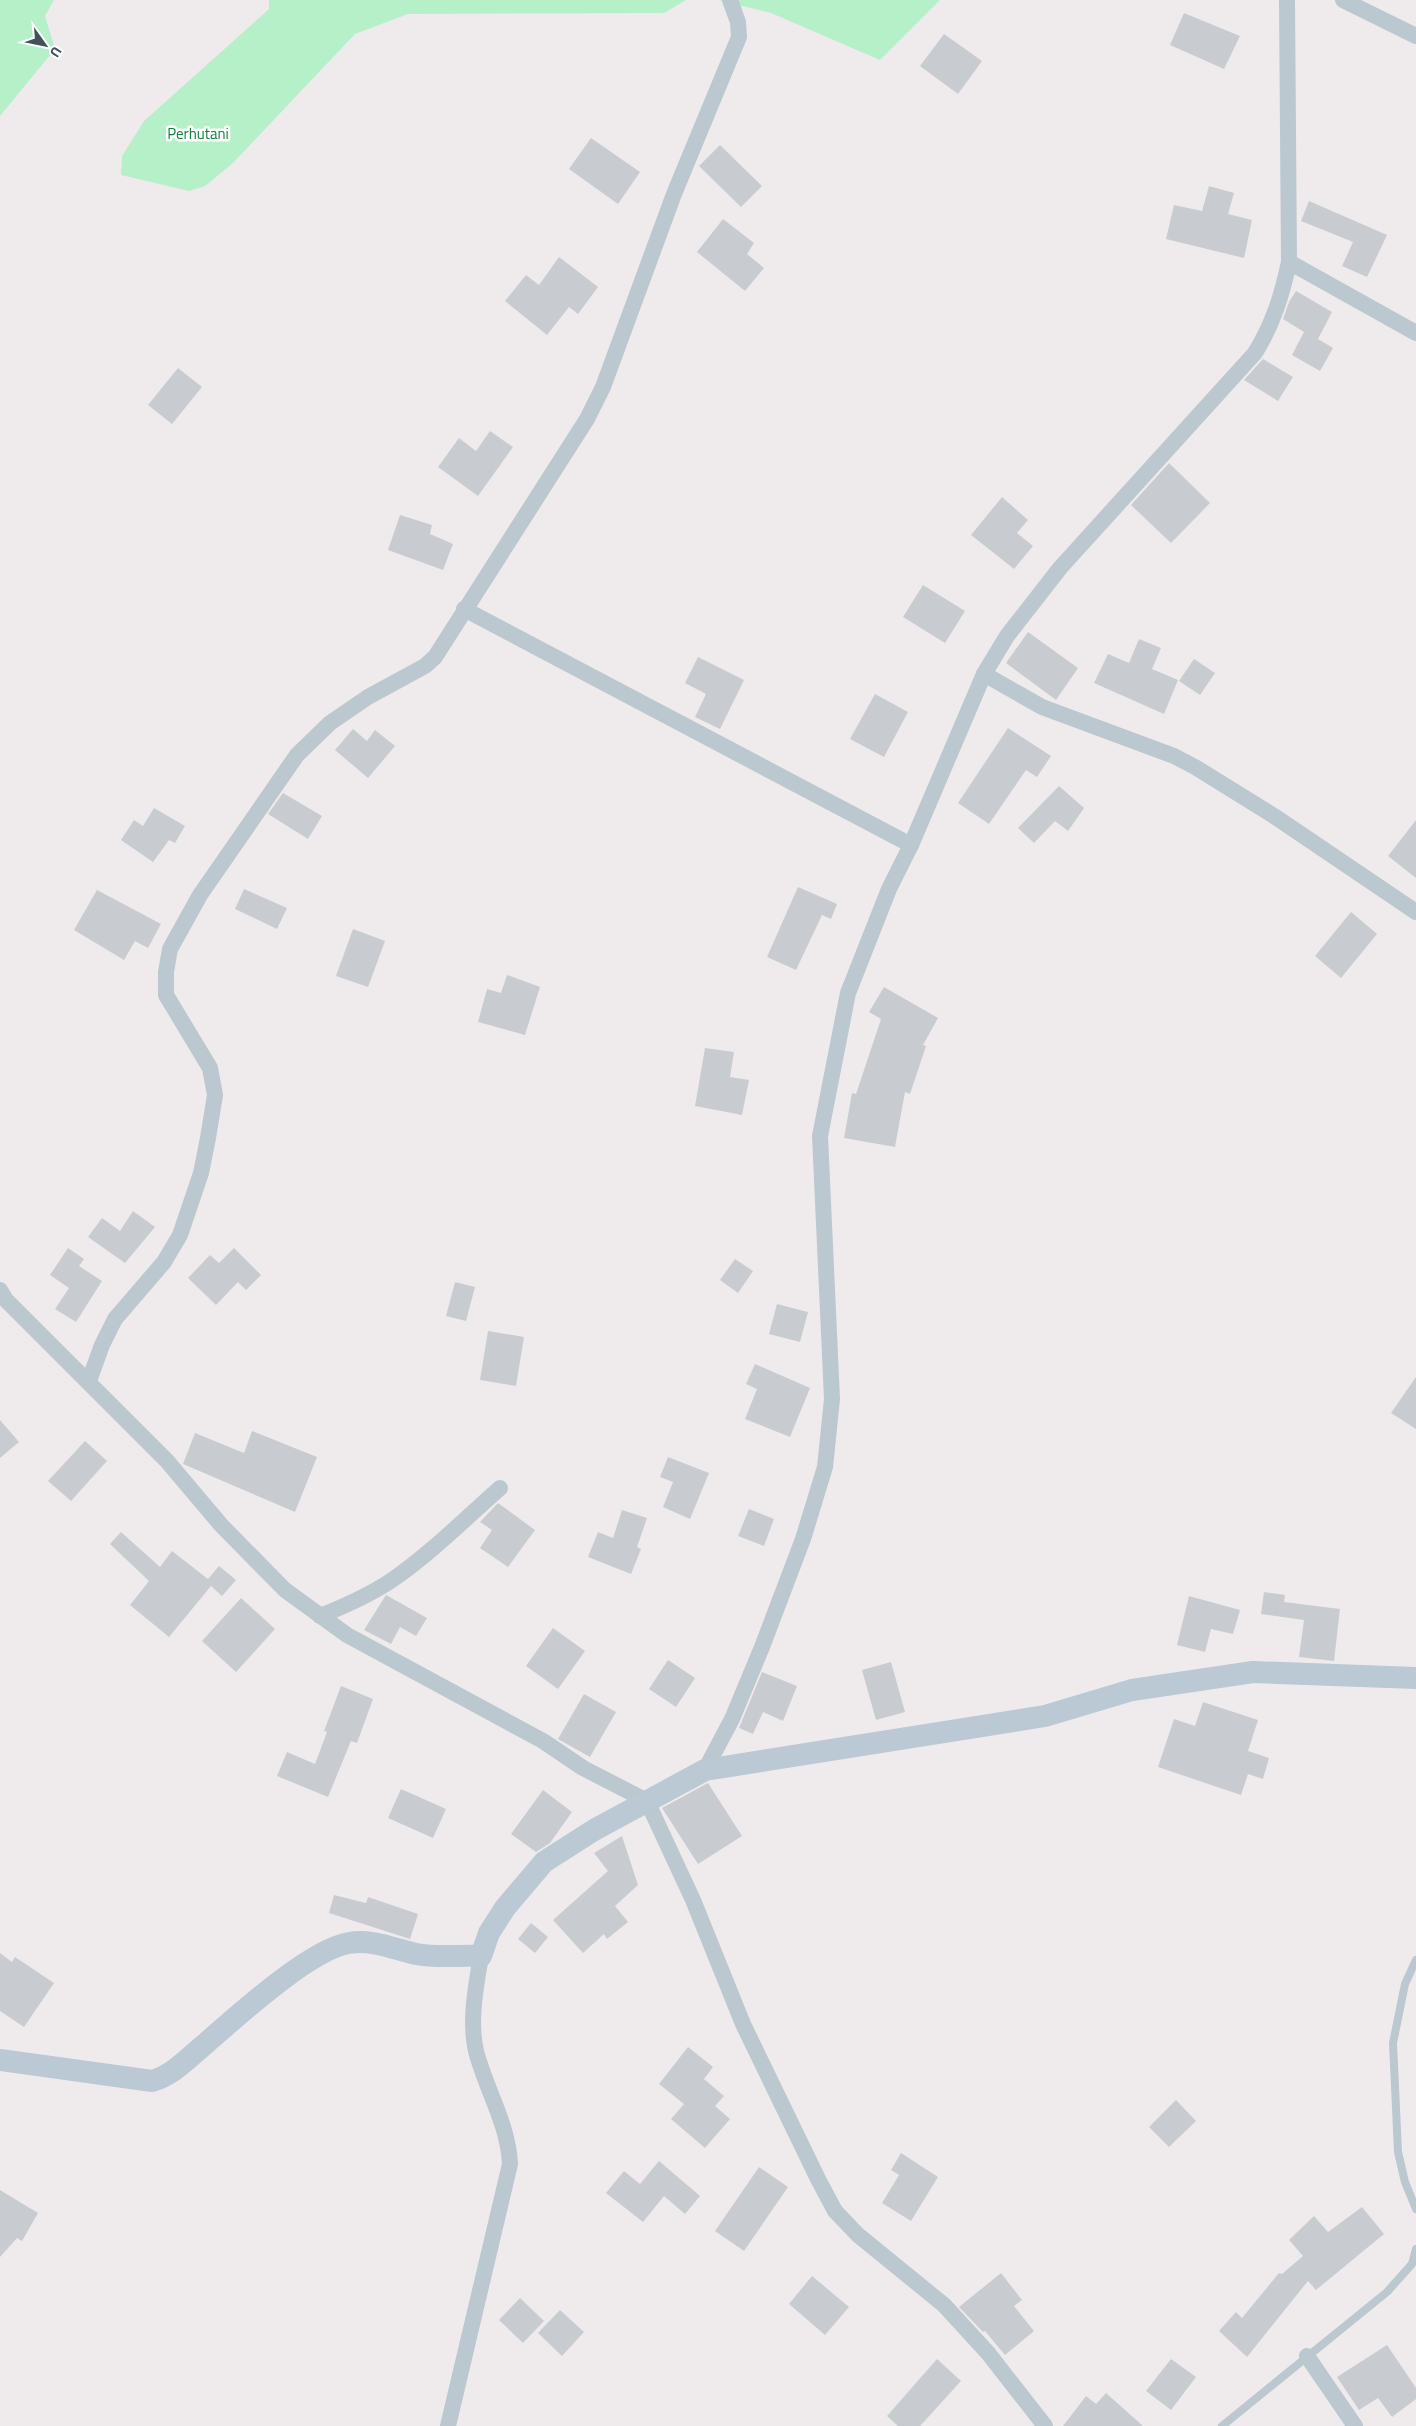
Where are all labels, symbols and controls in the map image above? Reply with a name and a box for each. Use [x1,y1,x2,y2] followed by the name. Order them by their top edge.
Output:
[20,20,70,70] north arrow
[45,43,68,62] text: U
[167,122,229,145] park label: Perhutani

